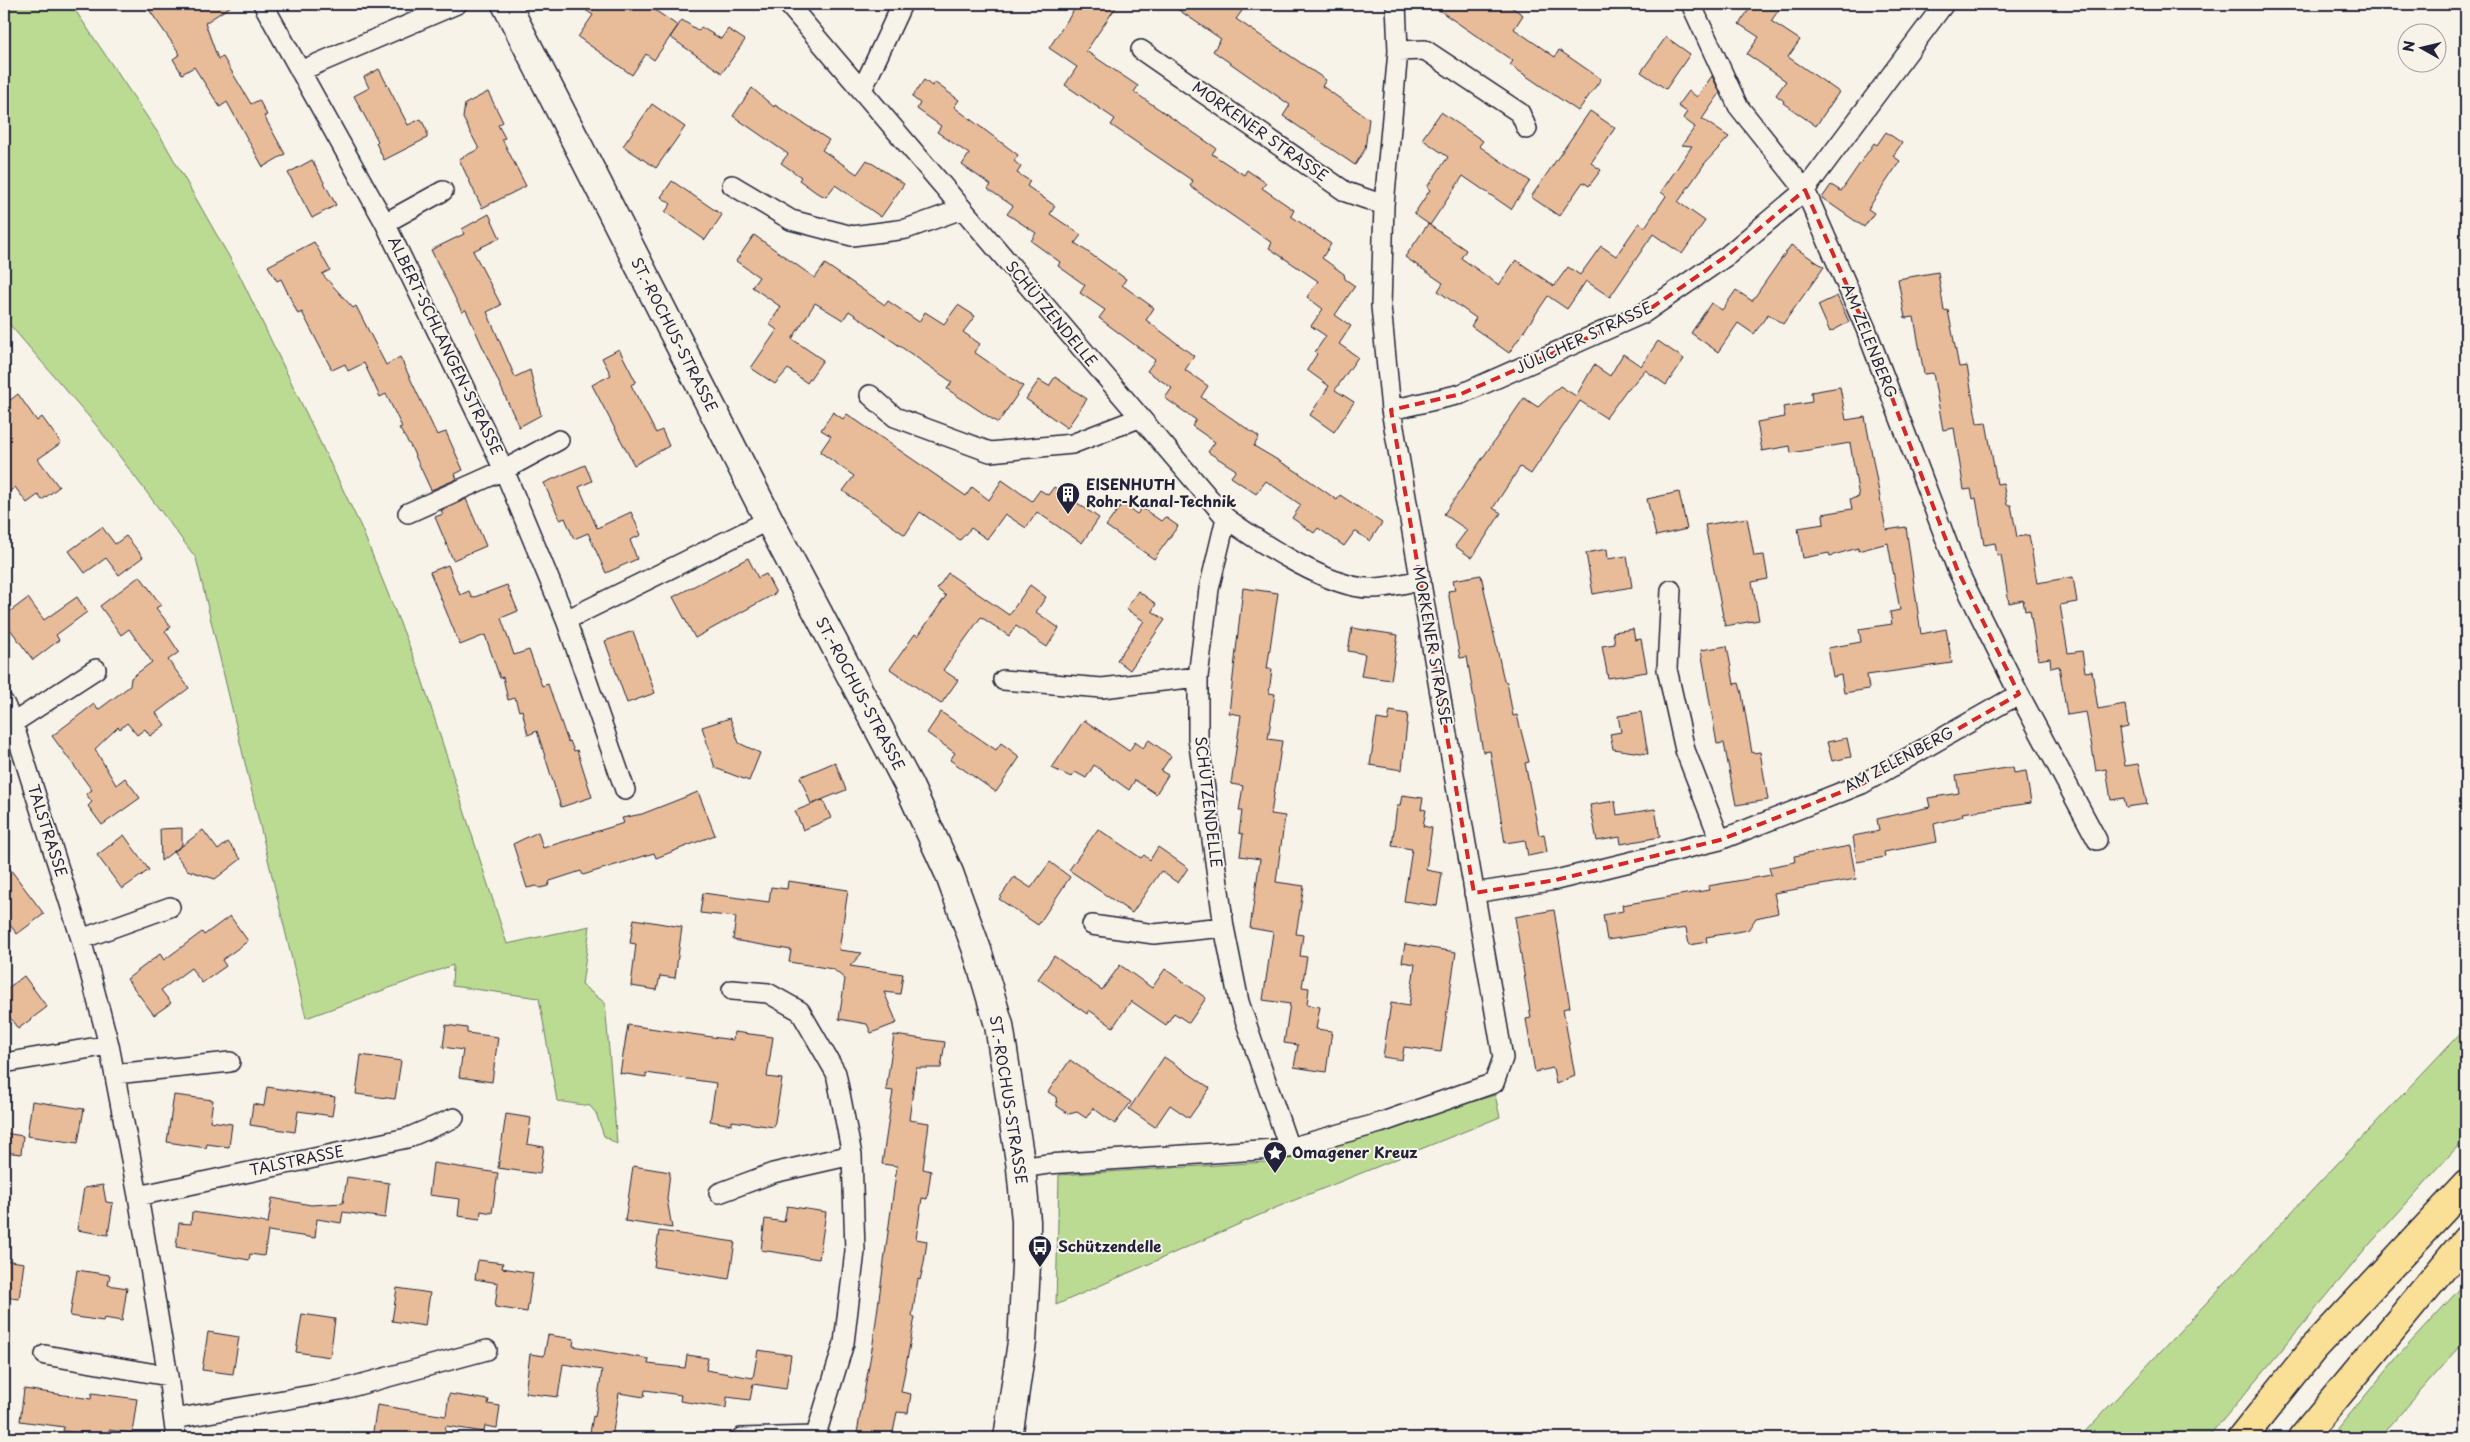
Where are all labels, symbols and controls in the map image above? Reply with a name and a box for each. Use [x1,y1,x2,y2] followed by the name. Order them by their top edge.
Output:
[2398,22,2448,72] north arrow
[2397,39,2420,53] text: N
[1188,75,1333,186] street label: MORKENER STRASSE
[383,232,509,459] street label: ALBERT-SCHLANGEN-STRASSE
[626,253,724,416] street label: ST.-ROCHUS-STRASSE
[1001,255,1103,371] street label: SCHÜTZENDELLE
[1837,280,1904,401] street label: AM ZELENBERG
[1511,295,1656,378] street label: JÜLICHER STRASSE
[1086,472,1236,512] place label: EISENHUTH Rohr-Kanal-Technik
[1055,481,1081,515] building icon: EISENHUTH Rohr-Kanal-Technik
[1408,564,1459,727] street label: MORKENER STRASSE
[811,613,912,774] street label: ST.-ROCHUS-STRASSE
[1839,720,1957,797] street label: AM ZELENBERG
[1190,735,1229,869] street label: SCHÜTZENDELLE
[23,781,74,880] street label: TALSTRASSE
[985,1014,1034,1186] street label: ST.-ROCHUS-STRASSE
[247,1138,346,1181] street label: TALSTRASSE
[1262,1140,1288,1174] place icon: Omagener Kreuz
[1292,1140,1418,1163] place label: Omagener Kreuz
[1027,1234,1053,1268] bus stop icon: Schützendelle
[1058,1234,1162,1257] place label: Schützendelle

